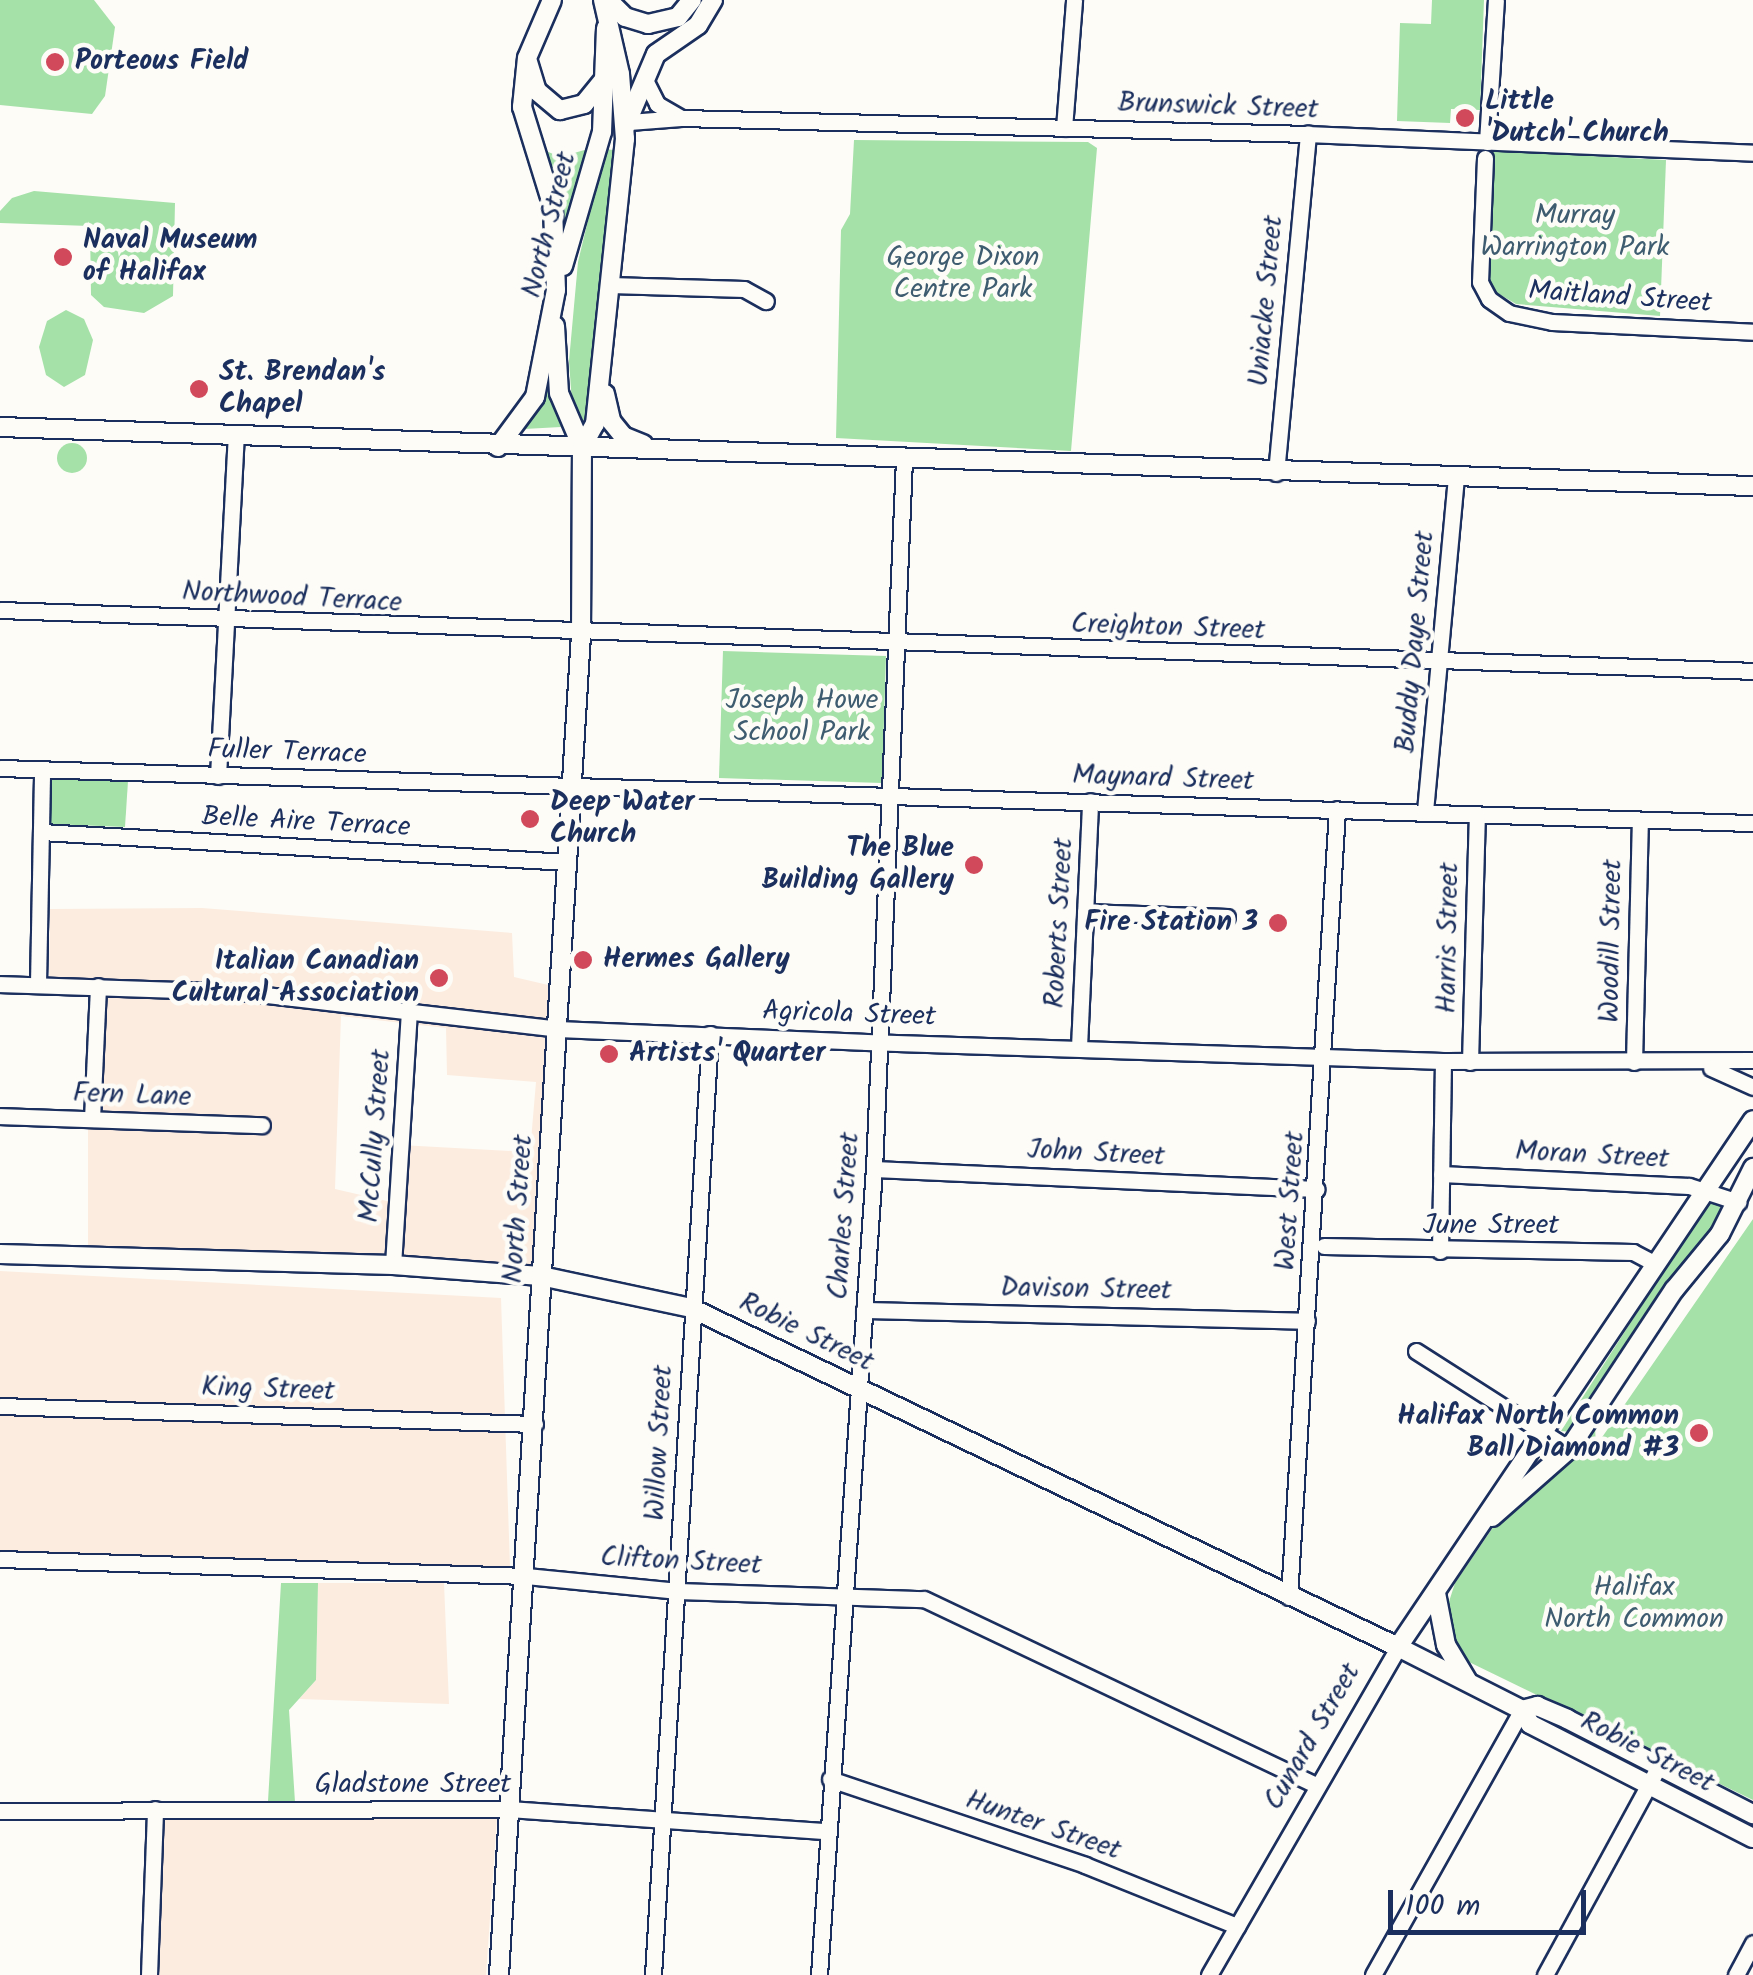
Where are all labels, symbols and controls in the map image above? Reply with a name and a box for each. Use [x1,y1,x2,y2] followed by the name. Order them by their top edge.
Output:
[75,45,248,79] place label: Porteous Field
[44,51,66,73] marker: Porteous Field
[1485,85,1669,151] place label: Little 'Dutch' Church
[1117,87,1319,127] street label: Brunswick Street
[1454,107,1476,129] marker: Little 'Dutch' Church
[516,149,584,301] street label: North Street
[1481,199,1669,265] park label: Murray Warrington Park
[1243,214,1291,388] street label: Uniacke Street
[83,224,257,290] place label: Naval Museum of Halifax
[886,241,1040,307] park label: George Dixon Centre Park
[52,246,74,268] marker: Naval Museum of Halifax
[1527,275,1713,321] street label: Maitland Street
[219,356,385,422] place label: St. Brendan's Chapel
[188,378,210,400] marker: St. Brendan's Chapel
[1390,530,1442,754] street label: Buddy Daye Street
[181,575,403,621] street label: Northwood Terrace
[1070,608,1266,648] street label: Creighton Street
[726,684,878,750] park label: Joseph Howe School Park
[207,733,367,773] street label: Fuller Terrace
[1072,759,1254,799] street label: Maynard Street
[550,786,695,852] place label: Deep Water Church
[201,801,411,845] street label: Belle Aire Terrace
[519,808,541,830] marker: Deep Water Church
[762,832,954,898] place label: The Blue Building Gallery
[1039,837,1081,1009] street label: Roberts Street
[963,854,985,876] marker: The Blue Building Gallery
[1594,859,1630,1023] street label: Woodill Street
[1431,862,1467,1014] street label: Harris Street
[1084,906,1258,940] place label: Fire Station 3
[1267,912,1289,934] marker: Fire Station 3
[603,943,790,977] place label: Hermes Gallery
[172,945,419,1011] place label: Italian Canadian Cultural Association
[572,949,594,971] marker: Hermes Gallery
[428,967,450,989] marker: Italian Canadian Cultural Association
[762,995,936,1035] street label: Agricola Street
[629,1037,825,1071] place label: Artists' Quarter
[598,1043,620,1065] marker: Artists' Quarter
[353,1048,399,1224] street label: McCully Street
[72,1077,192,1115] street label: Fern Lane
[1269,1130,1313,1272] street label: West Street
[822,1131,868,1301] street label: Charles Street
[497,1134,541,1284] street label: North Street
[1026,1134,1166,1174] street label: John Street
[1514,1135,1670,1177] street label: Moran Street
[1423,1209,1559,1243] street label: June Street
[1000,1272,1172,1308] street label: Davison Street
[733,1286,879,1380] street label: Robie Street
[639,1364,681,1522] street label: Willow Street
[201,1371,335,1409] street label: King Street
[1397,1400,1679,1466] place label: Halifax North Common Ball Diamond #3
[1688,1422,1710,1444] marker: Halifax North Common Ball Diamond #3
[599,1541,763,1583] street label: Clifton Street
[1544,1571,1724,1637] park label: Halifax North Common
[1258,1658,1368,1816] street label: Cunard Street
[1575,1705,1719,1801] street label: Robie Street
[315,1768,511,1802] street label: Gladstone Street
[961,1784,1125,1868] street label: Hunter Street
[1393,1870,1590,1932] scale bar
[1405,1883,1480,1931] text: 100 m

